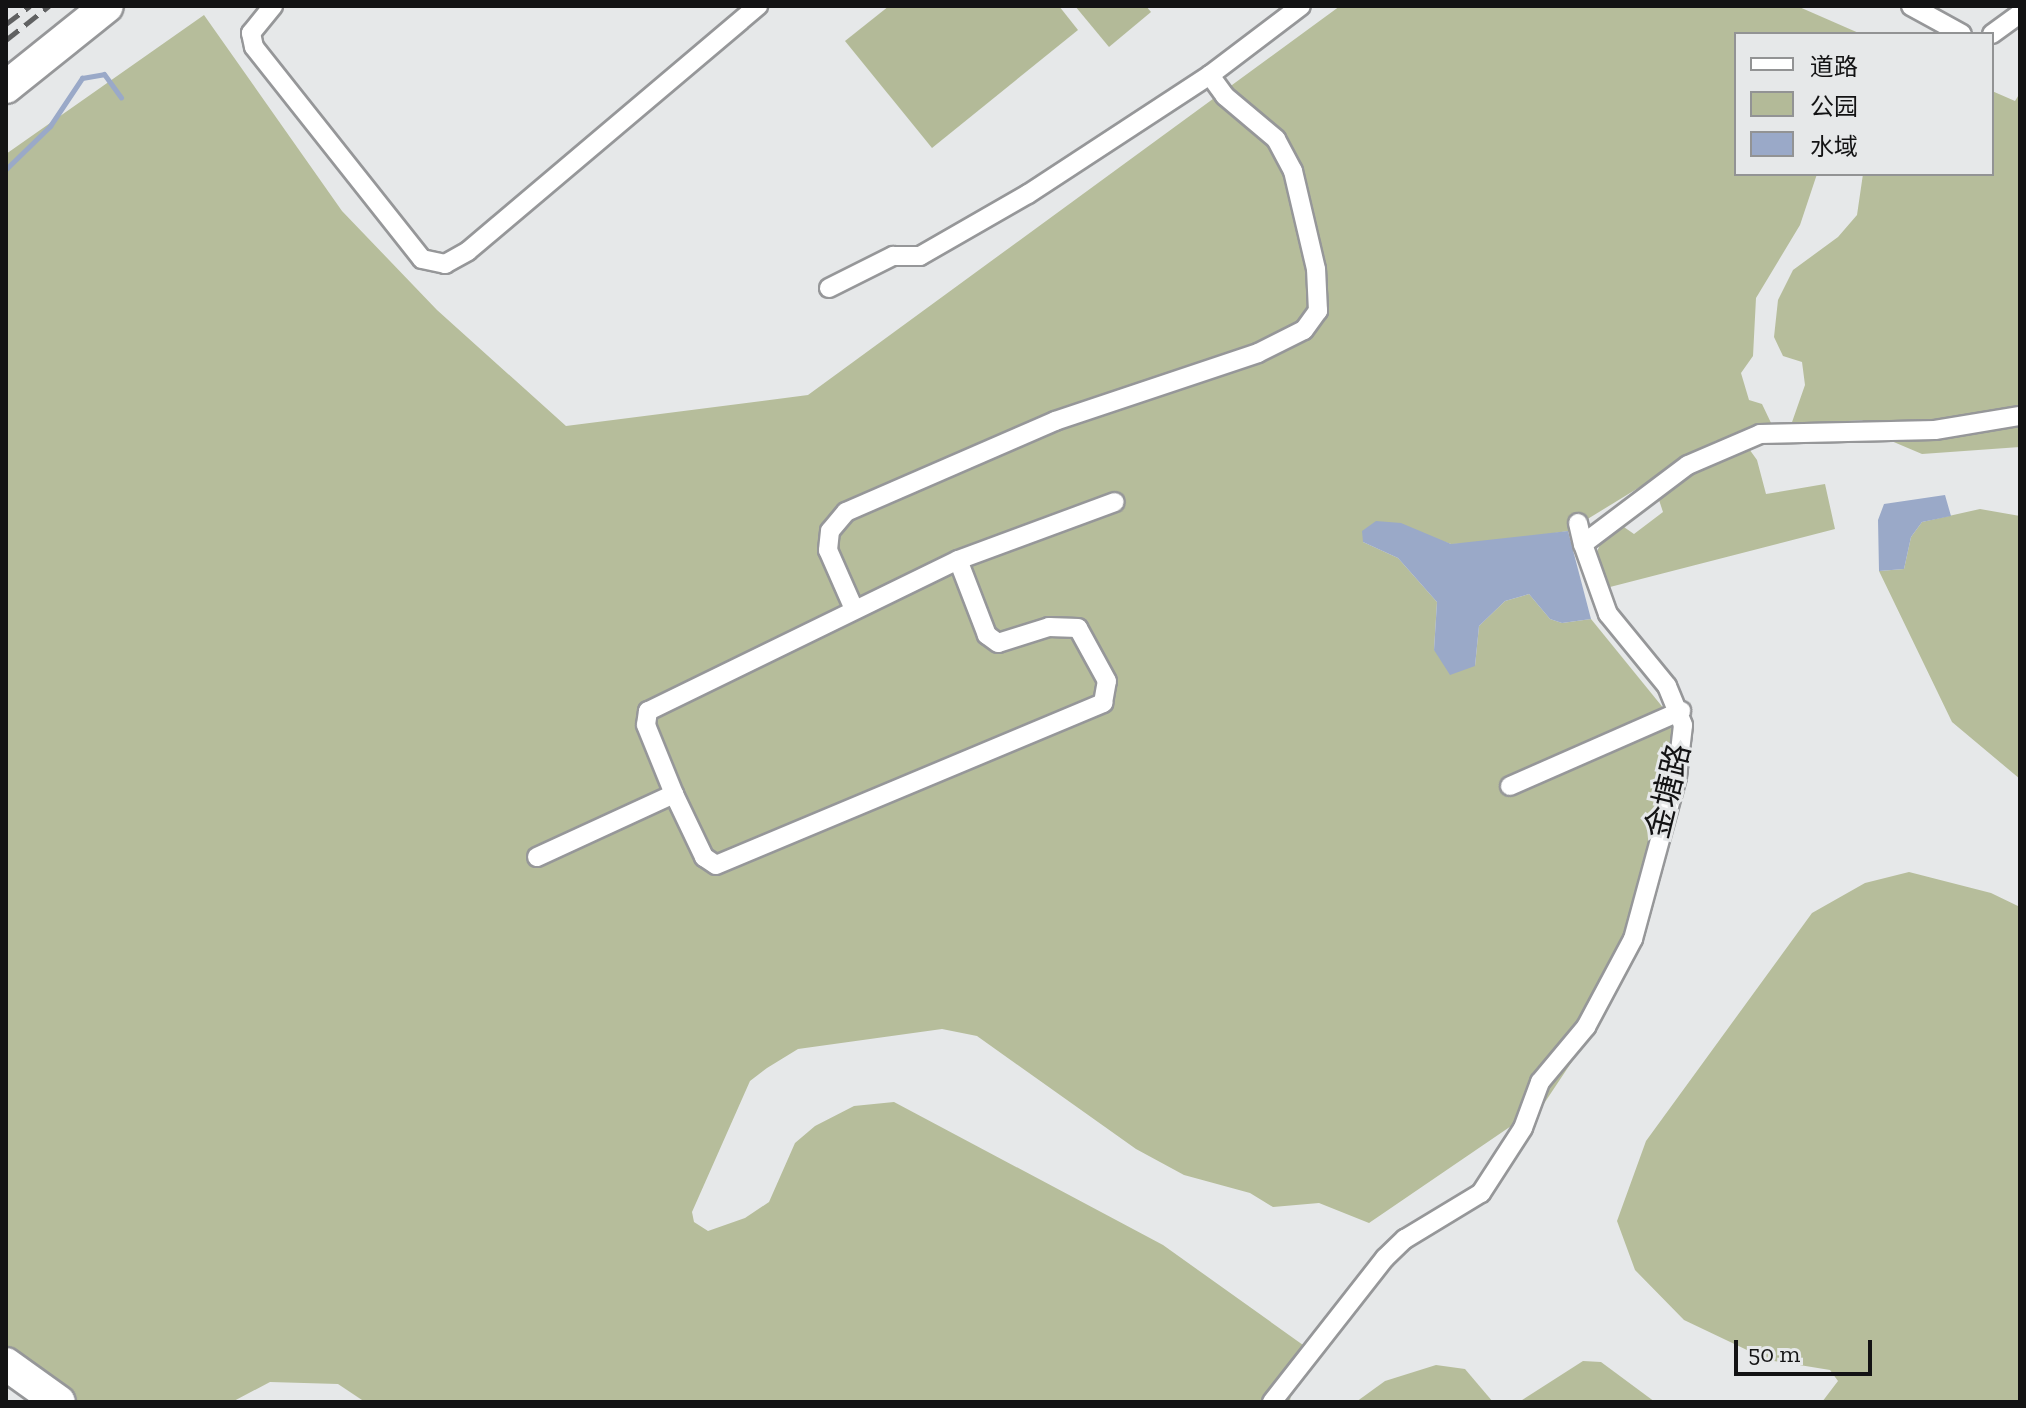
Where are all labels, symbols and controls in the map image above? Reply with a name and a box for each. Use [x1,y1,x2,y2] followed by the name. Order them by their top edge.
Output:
[1734,32,1994,176] legend
[1810,52,1858,81] text: 道路
[1810,92,1858,121] text: 公园
[1810,132,1858,161] text: 水域
[1638,740,1698,842] street label: 金塘路
[1738,1324,1876,1374] scale bar
[1748,1339,1800,1368] text: 50 m

